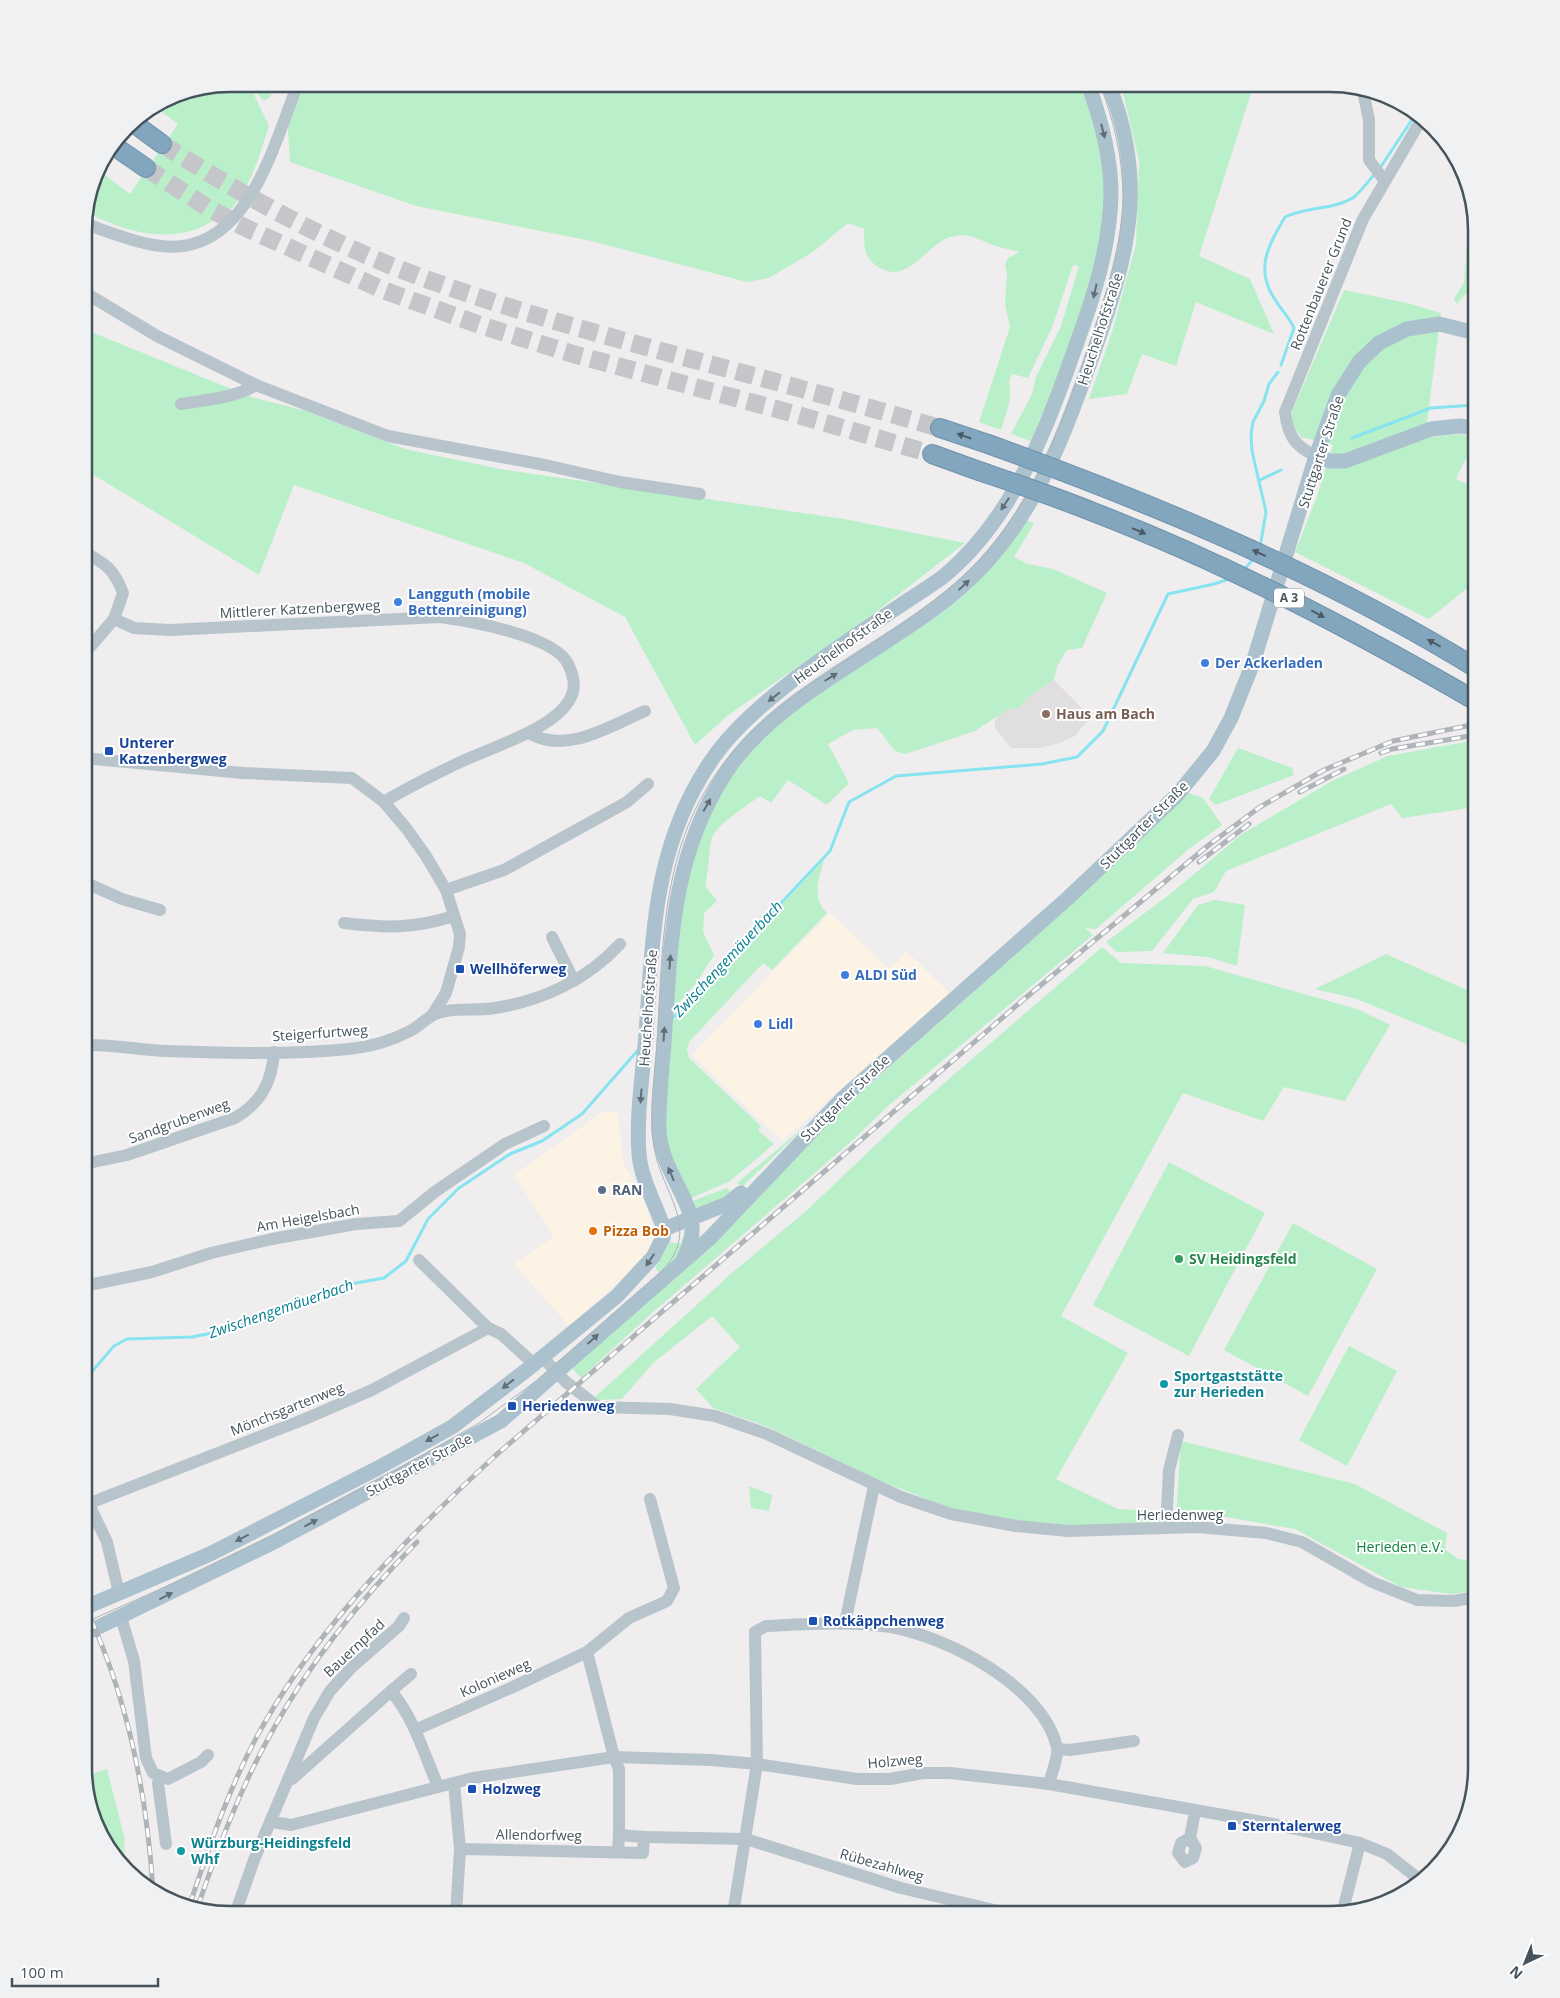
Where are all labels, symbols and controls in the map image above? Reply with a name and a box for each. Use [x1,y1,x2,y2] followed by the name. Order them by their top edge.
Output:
[1099,123,1107,138] one-way arrow
[1285,215,1356,353] street label: Rottenbauerer Grund
[1072,270,1127,387] street label: Heuchelhofstraße
[1090,283,1098,299] one-way arrow
[1293,393,1348,511] street label: Stuttgarter Straße
[956,432,971,440] one-way arrow
[1000,498,1010,511] one-way arrow
[1132,527,1146,535] one-way arrow
[1252,549,1266,557] one-way arrow
[957,579,969,591] one-way arrow
[408,584,530,619] place label: Langguth (mobile Bettenreinigung)
[1274,588,1304,608] road number: A 3
[219,595,381,622] street label: Mittlerer Katzenbergweg
[392,596,404,608] marker: Langguth (mobile Bettenreinigung)
[790,603,896,688] street label: Heuchelhofstraße
[1311,609,1325,618] one-way arrow
[1427,639,1442,647] one-way arrow
[1215,653,1323,672] place label: Der Ackerladen
[1199,657,1211,669] marker: Der Ackerladen
[824,673,837,682] one-way arrow
[768,691,781,702] one-way arrow
[1056,704,1155,723] place label: Haus am Bach
[1040,708,1052,720] marker: Haus am Bach
[119,733,227,768] place label: Unterer Katzenbergweg
[103,745,115,757] marker: Unterer Katzenbergweg
[1095,776,1192,873] street label: Stuttgarter Straße
[702,798,711,812] one-way arrow
[667,896,786,1021] water label: Zwischengemäuerbach
[634,949,661,1067] street label: Heuchelhofstraße
[666,954,674,970] one-way arrow
[470,959,567,978] place label: Wellhöferweg
[454,963,466,975] marker: Wellhöferweg
[855,965,917,984] place label: ALDI Süd
[839,969,851,981] marker: ALDI Süd
[768,1014,793,1033] place label: Lidl
[752,1018,764,1030] marker: Lidl
[272,1020,369,1045] street label: Steigerfurtweg
[661,1025,669,1041] one-way arrow
[796,1050,894,1145] street label: Stuttgarter Straße
[637,1088,645,1104] one-way arrow
[126,1093,232,1148] street label: Sandgrubenweg
[666,1167,674,1181] one-way arrow
[612,1180,642,1199] place label: RAN
[596,1184,608,1196] marker: RAN
[255,1199,361,1236] street label: Am Heigelsbach
[603,1221,669,1240] place label: Pizza Bob
[587,1225,599,1237] marker: Pizza Bob
[1189,1249,1297,1268] place label: SV Heidingsfeld
[645,1253,655,1267] one-way arrow
[1173,1253,1185,1265] marker: SV Heidingsfeld
[205,1274,356,1343] water label: Zwischengemäuerbach
[586,1334,599,1345] one-way arrow
[1174,1366,1283,1401] place label: Sportgaststätte zur Herieden
[227,1377,347,1440] street label: Mönchsgartenweg
[1158,1378,1170,1390] marker: Sportgaststätte zur Herieden
[502,1379,515,1390] one-way arrow
[522,1396,614,1415] place label: Heriedenweg
[506,1400,518,1412] marker: Heriedenweg
[363,1429,475,1500] street label: Stuttgarter Straße
[425,1434,439,1442] one-way arrow
[1137,1505,1224,1524] street label: Heriedenweg
[303,1519,318,1527] one-way arrow
[235,1534,249,1542] one-way arrow
[1356,1537,1444,1556] park label: Herieden e.V.
[158,1592,173,1600] one-way arrow
[823,1611,944,1630] place label: Rotkäppchenweg
[319,1614,388,1681] street label: Bauernpfad
[807,1615,819,1627] marker: Rotkäppchenweg
[457,1653,533,1702] street label: Kolonieweg
[867,1749,924,1772] street label: Holzweg
[482,1779,541,1798] place label: Holzweg
[466,1783,478,1795] marker: Holzweg
[1242,1816,1341,1835] place label: Sterntalerweg
[1226,1820,1238,1832] marker: Sterntalerweg
[496,1824,583,1845] street label: Allendorfweg
[191,1833,351,1868] place label: Würzburg-Heidingsfeld Whf
[838,1843,927,1886] street label: Rübezahlweg
[175,1845,187,1857] marker: Würzburg-Heidingsfeld Whf
[1500,1938,1550,1988] north arrow
[12,1956,159,1988] scale bar
[20,1962,64,1982] text: 100 m
[1505,1962,1526,1984] text: N

